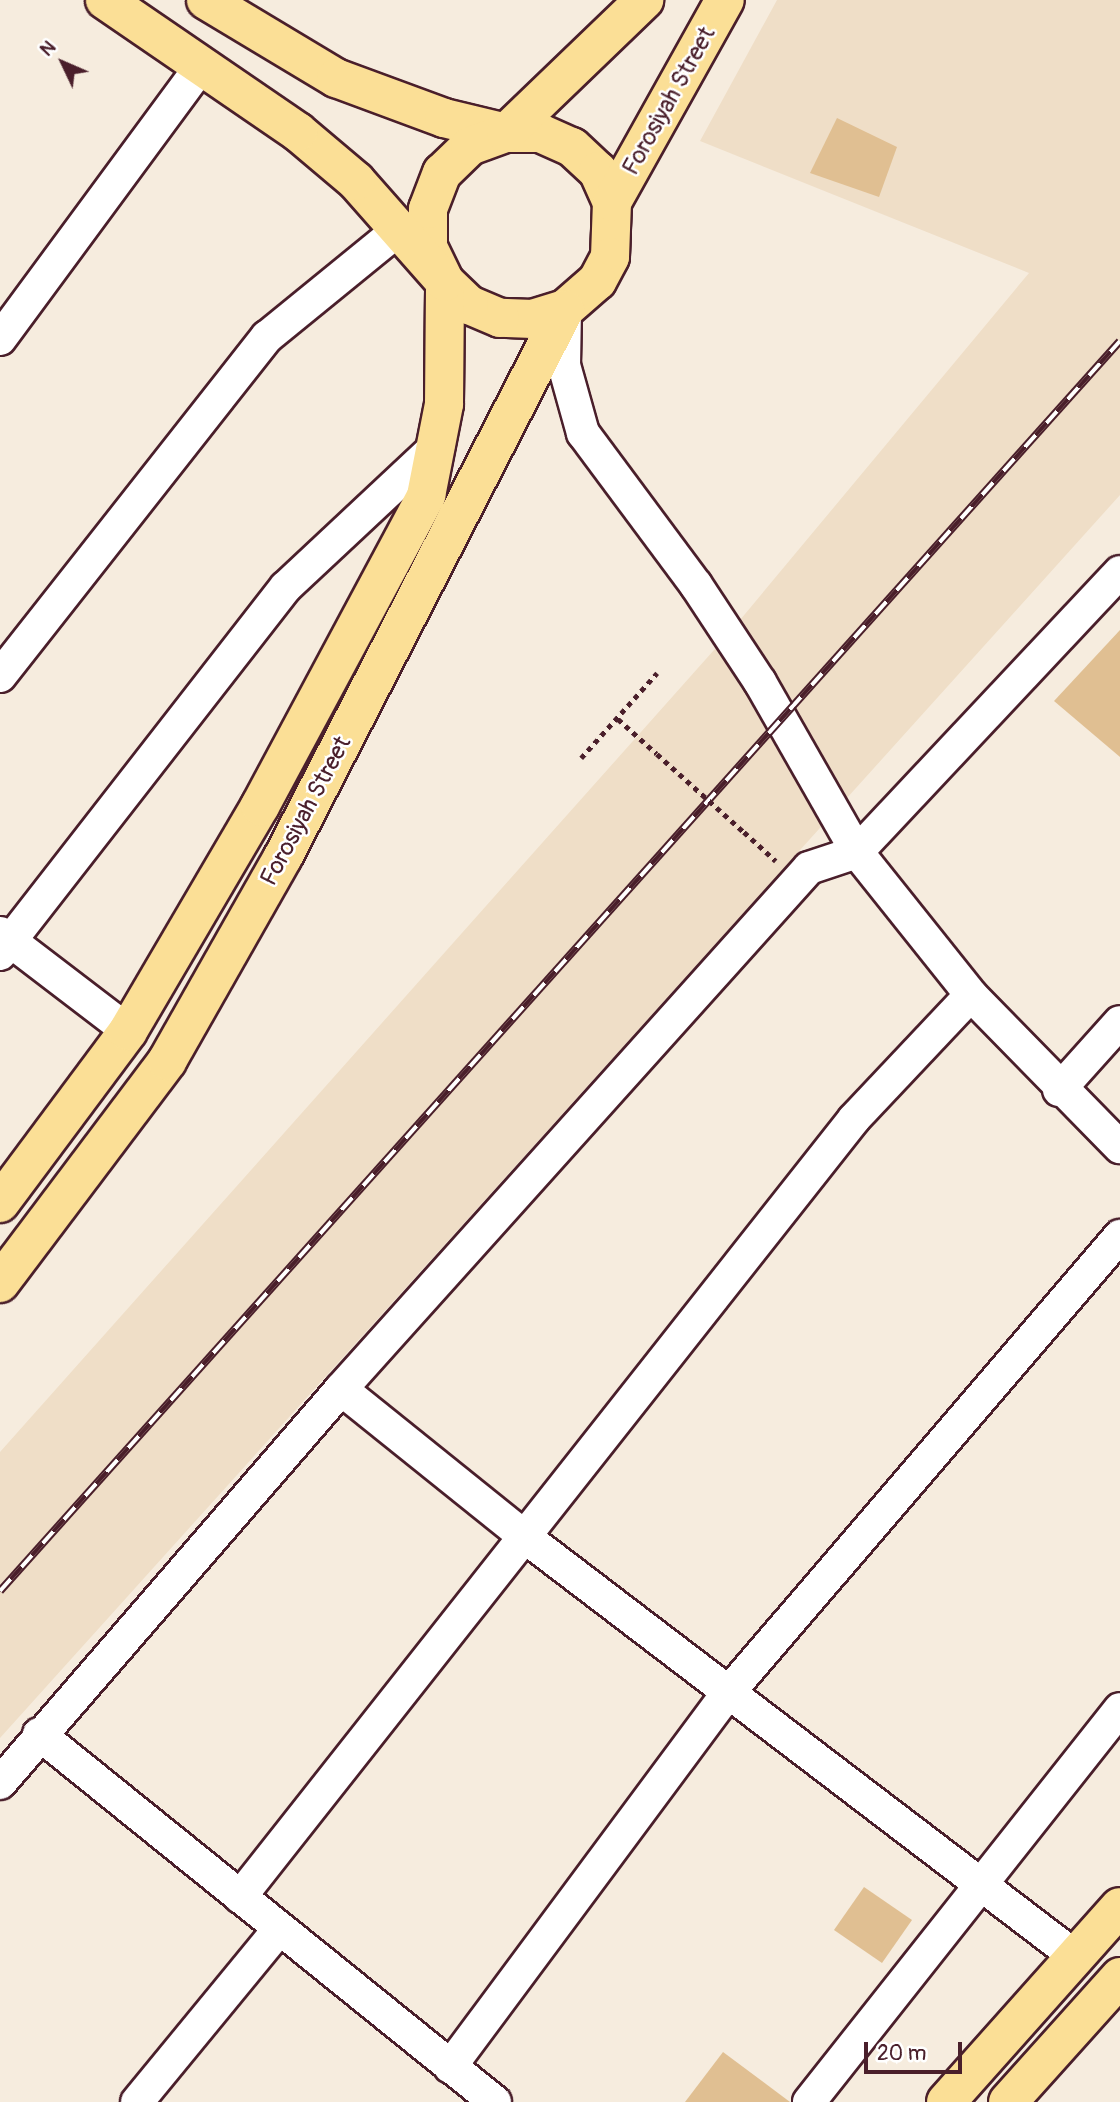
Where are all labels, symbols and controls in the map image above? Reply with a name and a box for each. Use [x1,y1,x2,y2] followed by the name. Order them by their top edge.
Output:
[616,22,722,180] street label: Forosiyah Street
[28,28,98,98] north arrow
[35,35,61,61] text: N
[255,731,357,891] street label: Forosiyah Street
[868,2028,966,2072] scale bar
[877,2040,926,2067] text: 20 m

